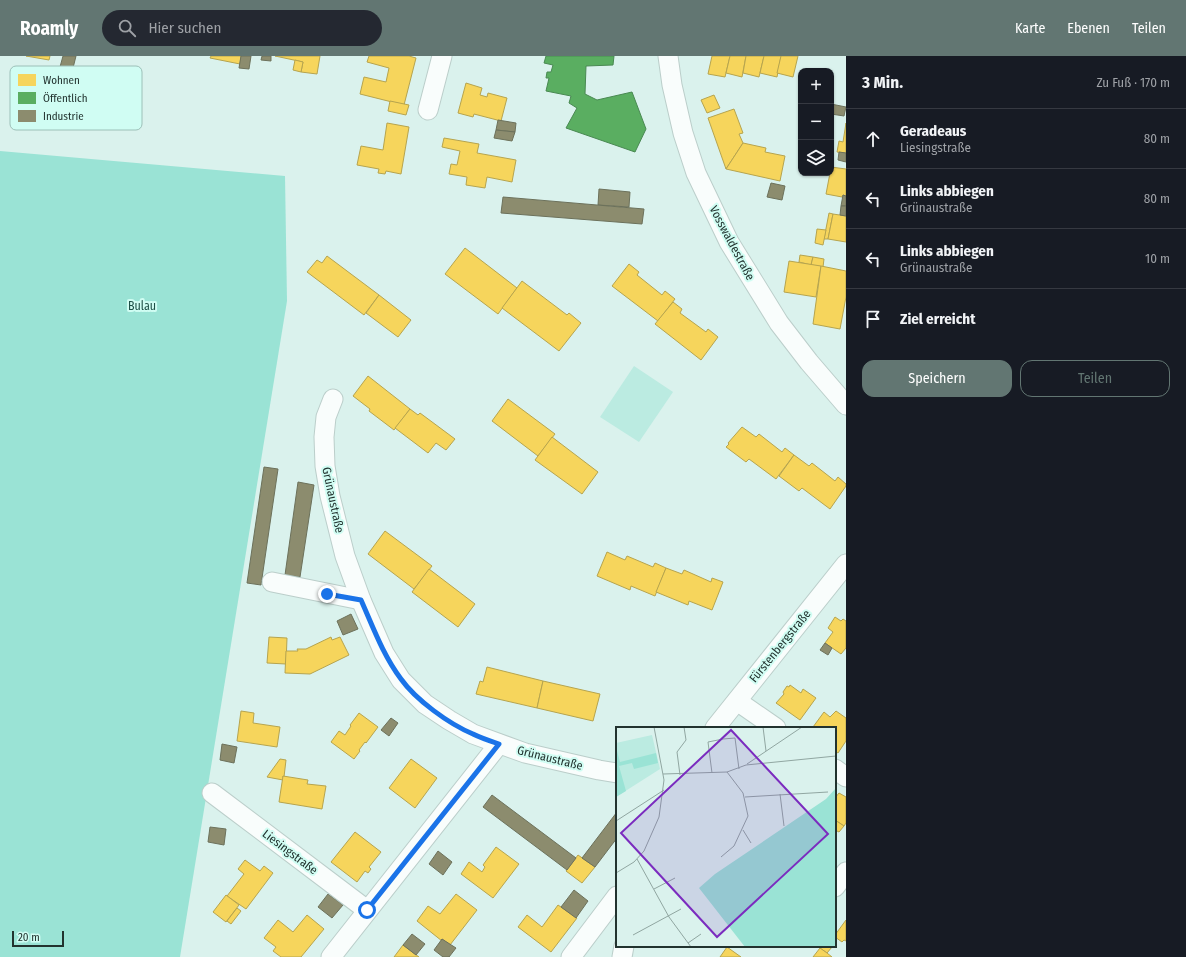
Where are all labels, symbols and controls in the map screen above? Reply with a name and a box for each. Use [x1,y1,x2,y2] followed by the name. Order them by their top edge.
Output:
[102,10,382,46] search box
[20,17,78,40] text: Roamly
[116,17,138,39] icon: search
[148,19,221,37] text: Hier suchen
[1015,20,1045,37] text: Karte
[1067,20,1110,37] text: Ebenen
[1132,20,1166,37] text: Teilen
[10,66,142,130] legend
[798,68,834,176] map controls
[798,68,834,104] button: +
[862,72,903,93] text: 3 Min.
[43,74,80,87] text: Wohnen
[1096,75,1170,90] text: Zu Fuß · 170 m
[43,92,87,105] text: Öffentlich
[798,104,834,140] button: −
[43,110,84,123] text: Industrie
[900,122,966,140] text: Geradeaus
[862,128,884,150] icon: ahead
[1144,131,1170,146] text: 80 m
[798,140,834,176] button: layers
[900,140,971,155] text: Liesingstraße
[900,182,994,200] text: Links abbiegen
[862,188,884,210] icon: left
[1144,191,1170,206] text: 80 m
[900,200,973,215] text: Grünaustraße
[707,203,758,283] street label: Vosswaldestraße
[900,242,994,260] text: Links abbiegen
[862,248,884,270] icon: left
[1145,251,1170,266] text: 10 m
[900,260,973,275] text: Grünaustraße
[128,299,156,313] park label: Bulau
[862,308,884,330] icon: arrive
[900,310,975,328] text: Ziel erreicht
[862,360,1012,397] button: Speichern
[1020,360,1170,397] button: Teilen
[319,466,347,534] street label: Grünaustraße
[318,585,336,603] route end
[746,607,814,685] street label: Fürstenbergstraße
[616,727,836,947] inset map
[516,743,584,773] street label: Grünaustraße
[260,827,320,877] street label: Liesingstraße
[358,901,376,919] route start
[12,929,64,948] scale bar
[18,931,40,944] text: 20 m

